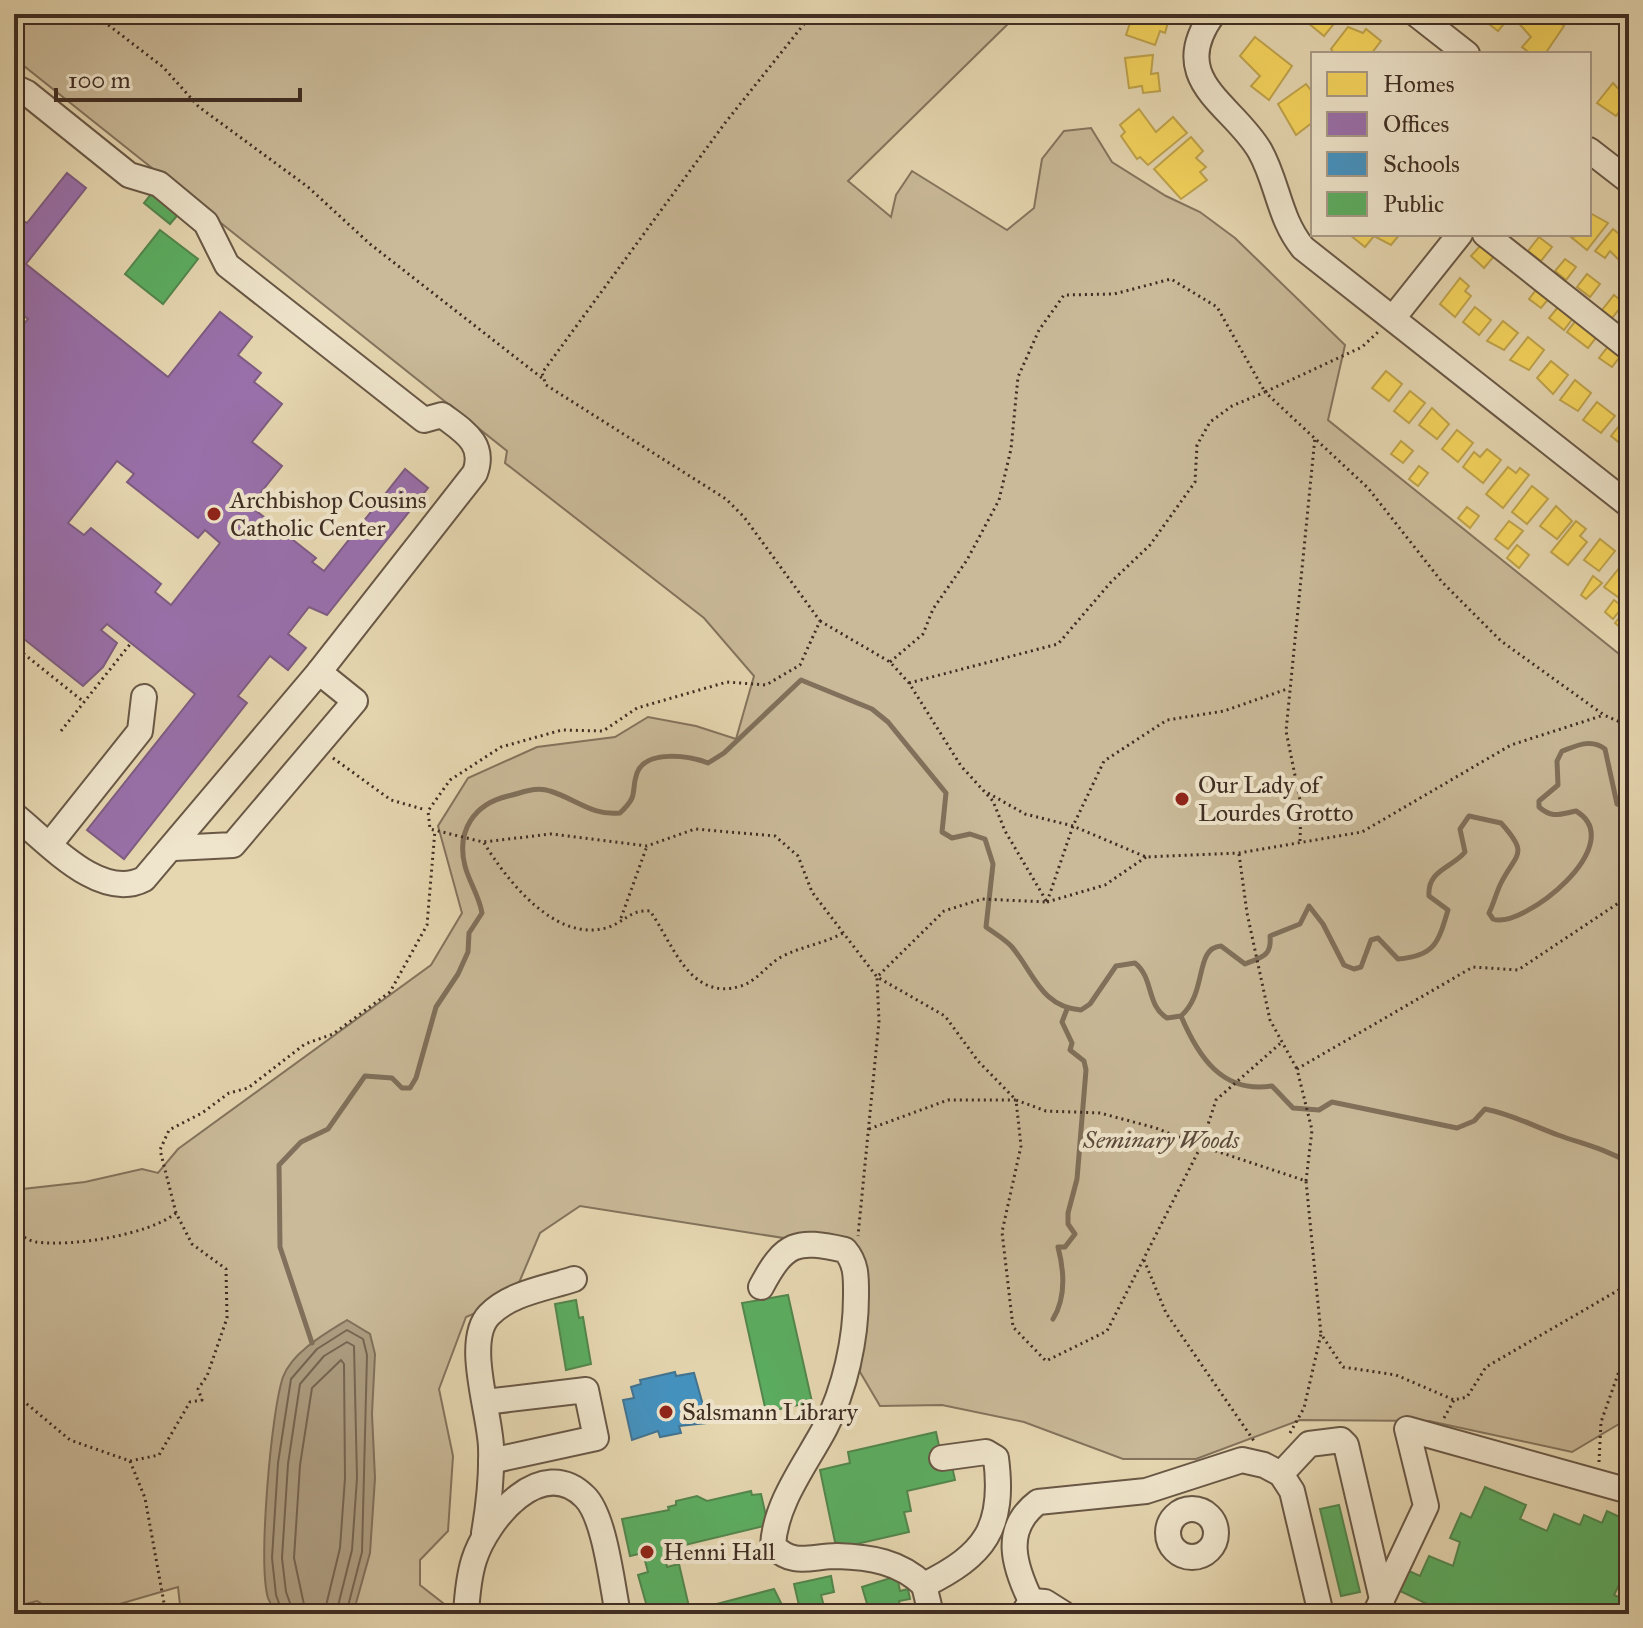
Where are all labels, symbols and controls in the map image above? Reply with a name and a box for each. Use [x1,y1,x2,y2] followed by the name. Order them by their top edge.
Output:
[56,52,300,102] scale bar
[1311,52,1591,236] legend
[68,65,131,95] text: 100 m
[1383,69,1455,99] text: Homes
[1383,109,1449,139] text: Offices
[1383,149,1460,179] text: Schools
[1383,189,1444,219] text: Public
[229,485,427,543] place label: Archbishop Cousins Catholic Center
[205,505,223,523] marker: Archbishop Cousins Catholic Center
[1198,770,1354,828] place label: Our Lady of Lourdes Grotto
[1173,790,1191,808] marker: Our Lady of Lourdes Grotto
[1082,1125,1240,1155] park label: Seminary Woods
[682,1397,859,1427] place label: Salsmann Library
[657,1403,675,1421] marker: Salsmann Library
[663,1537,776,1567] place label: Henni Hall
[638,1543,656,1561] marker: Henni Hall

